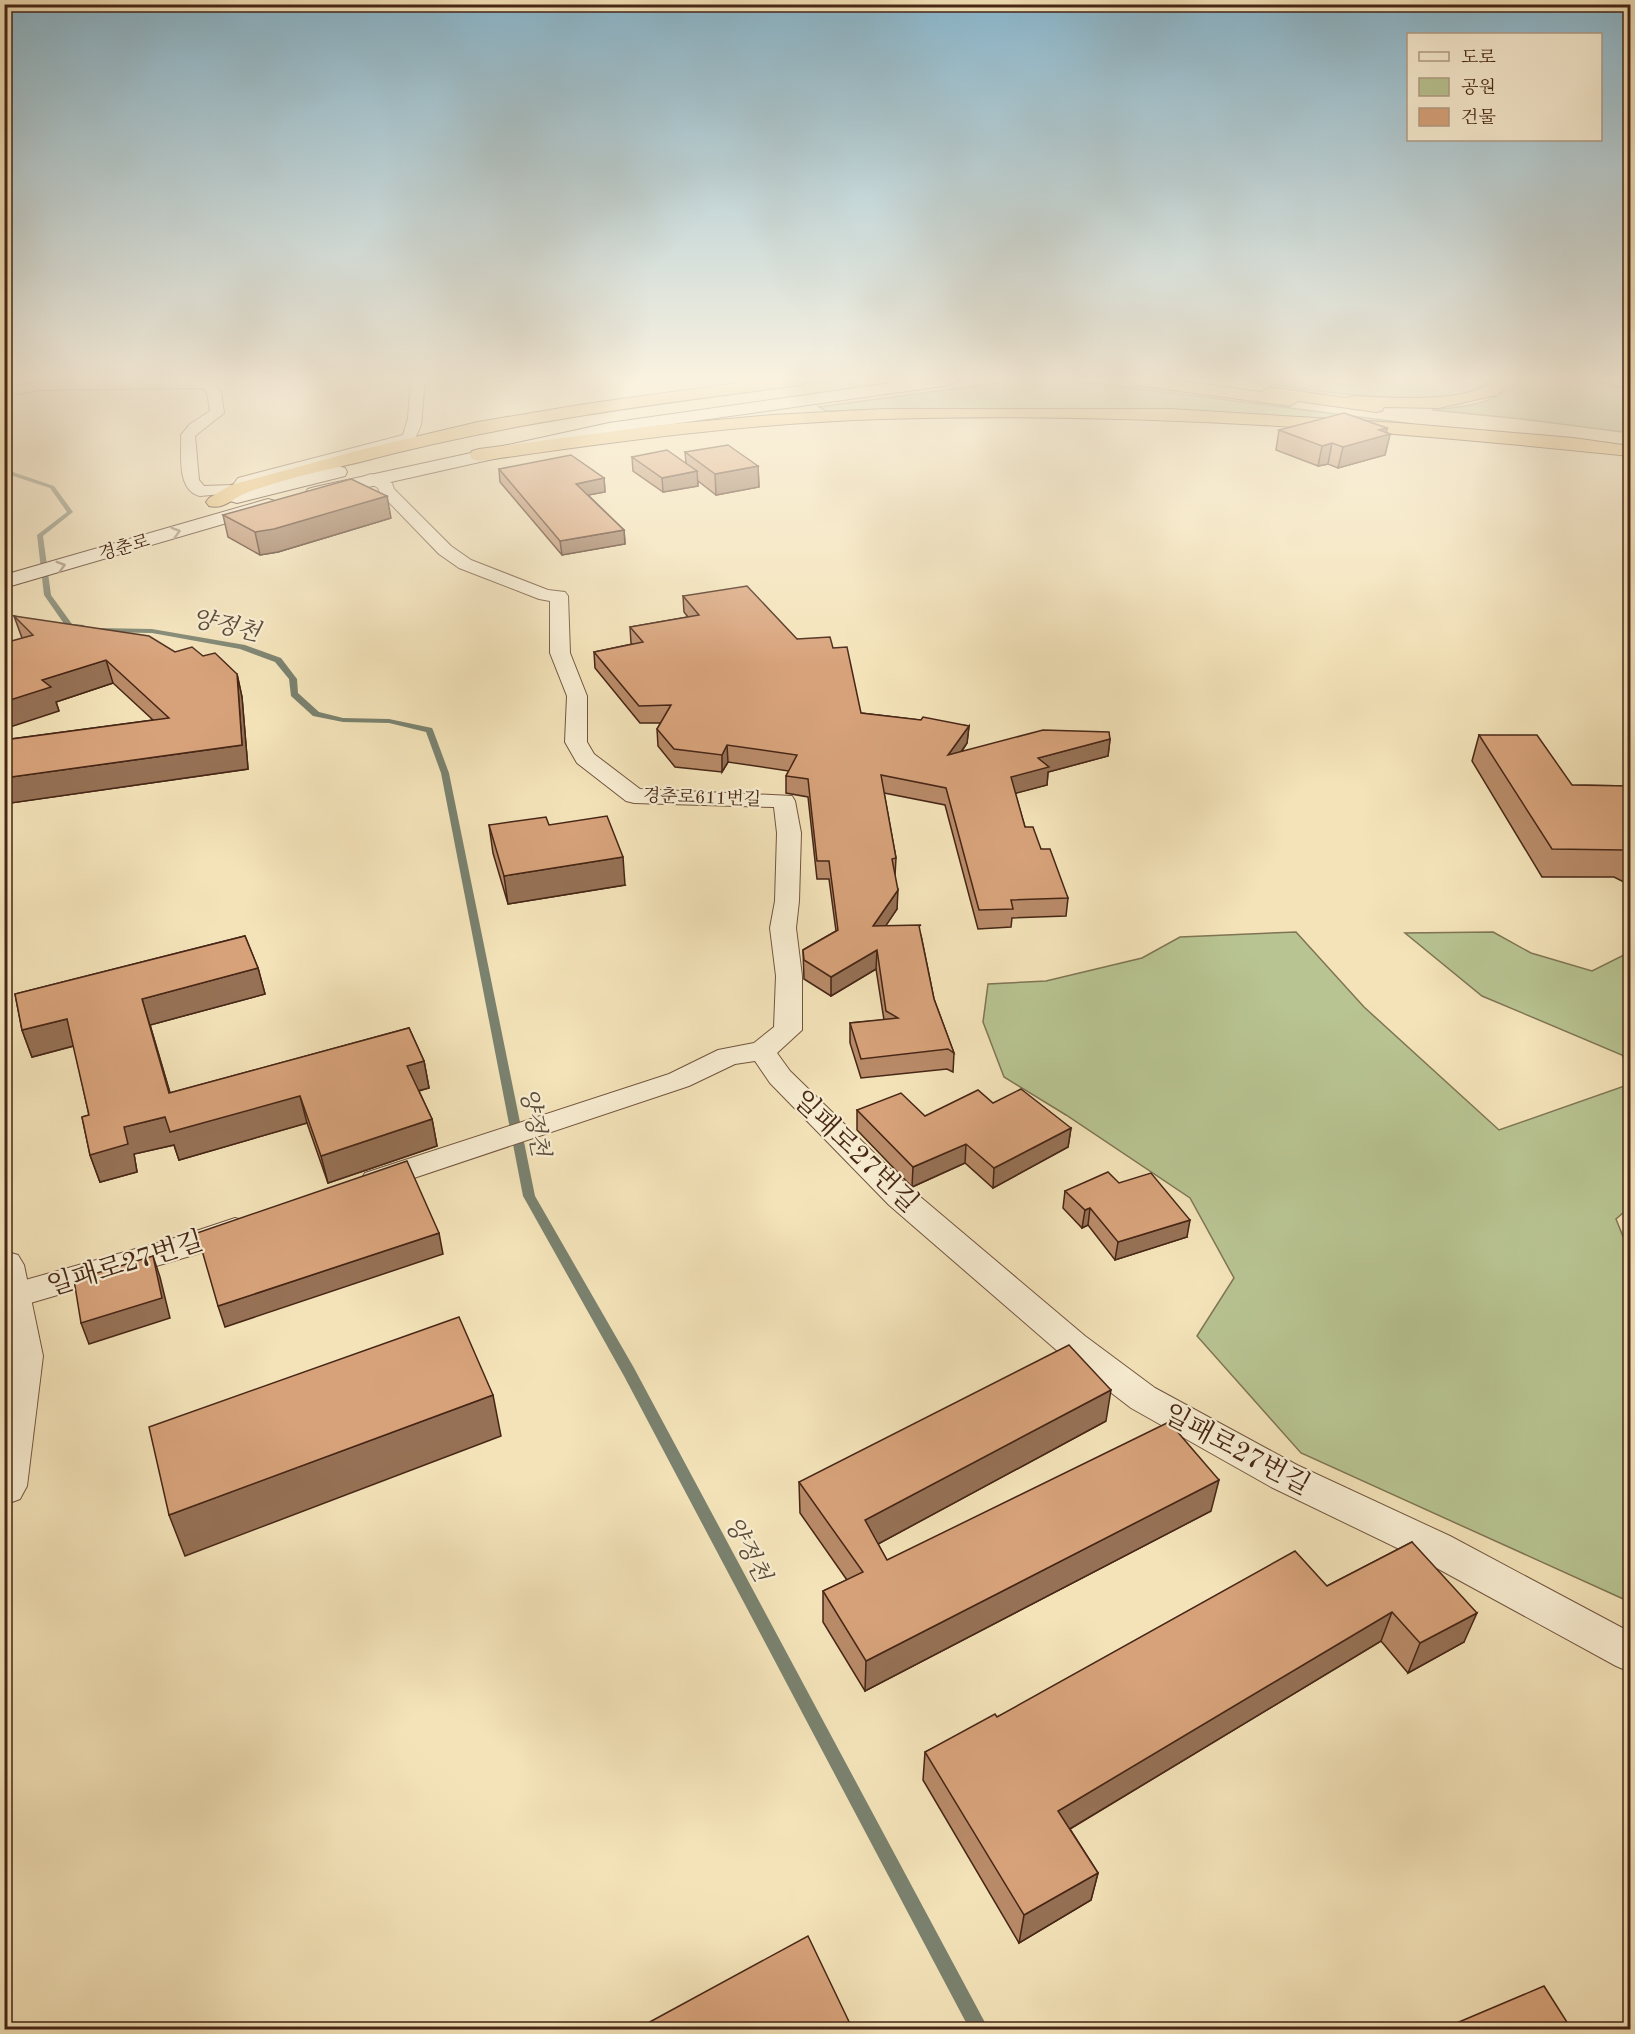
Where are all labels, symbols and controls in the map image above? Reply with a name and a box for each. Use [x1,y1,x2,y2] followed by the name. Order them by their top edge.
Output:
[1407,33,1602,141] legend
[1461,49,1496,67] text: 도로
[1461,78,1496,97] text: 공원
[1461,108,1496,127] text: 건물
[170,527,180,539] one-way arrow
[96,530,152,564] street label: 경춘로
[56,560,66,573] one-way arrow
[189,605,265,647] water label: 양정천
[643,785,761,809] street label: 경춘로611번길
[515,1085,555,1161] water label: 양정천
[787,1085,924,1218] street label: 일패로27번길
[44,1226,207,1301] street label: 일패로27번길
[1159,1399,1315,1500] street label: 일패로27번길
[719,1512,777,1588] water label: 양정천

